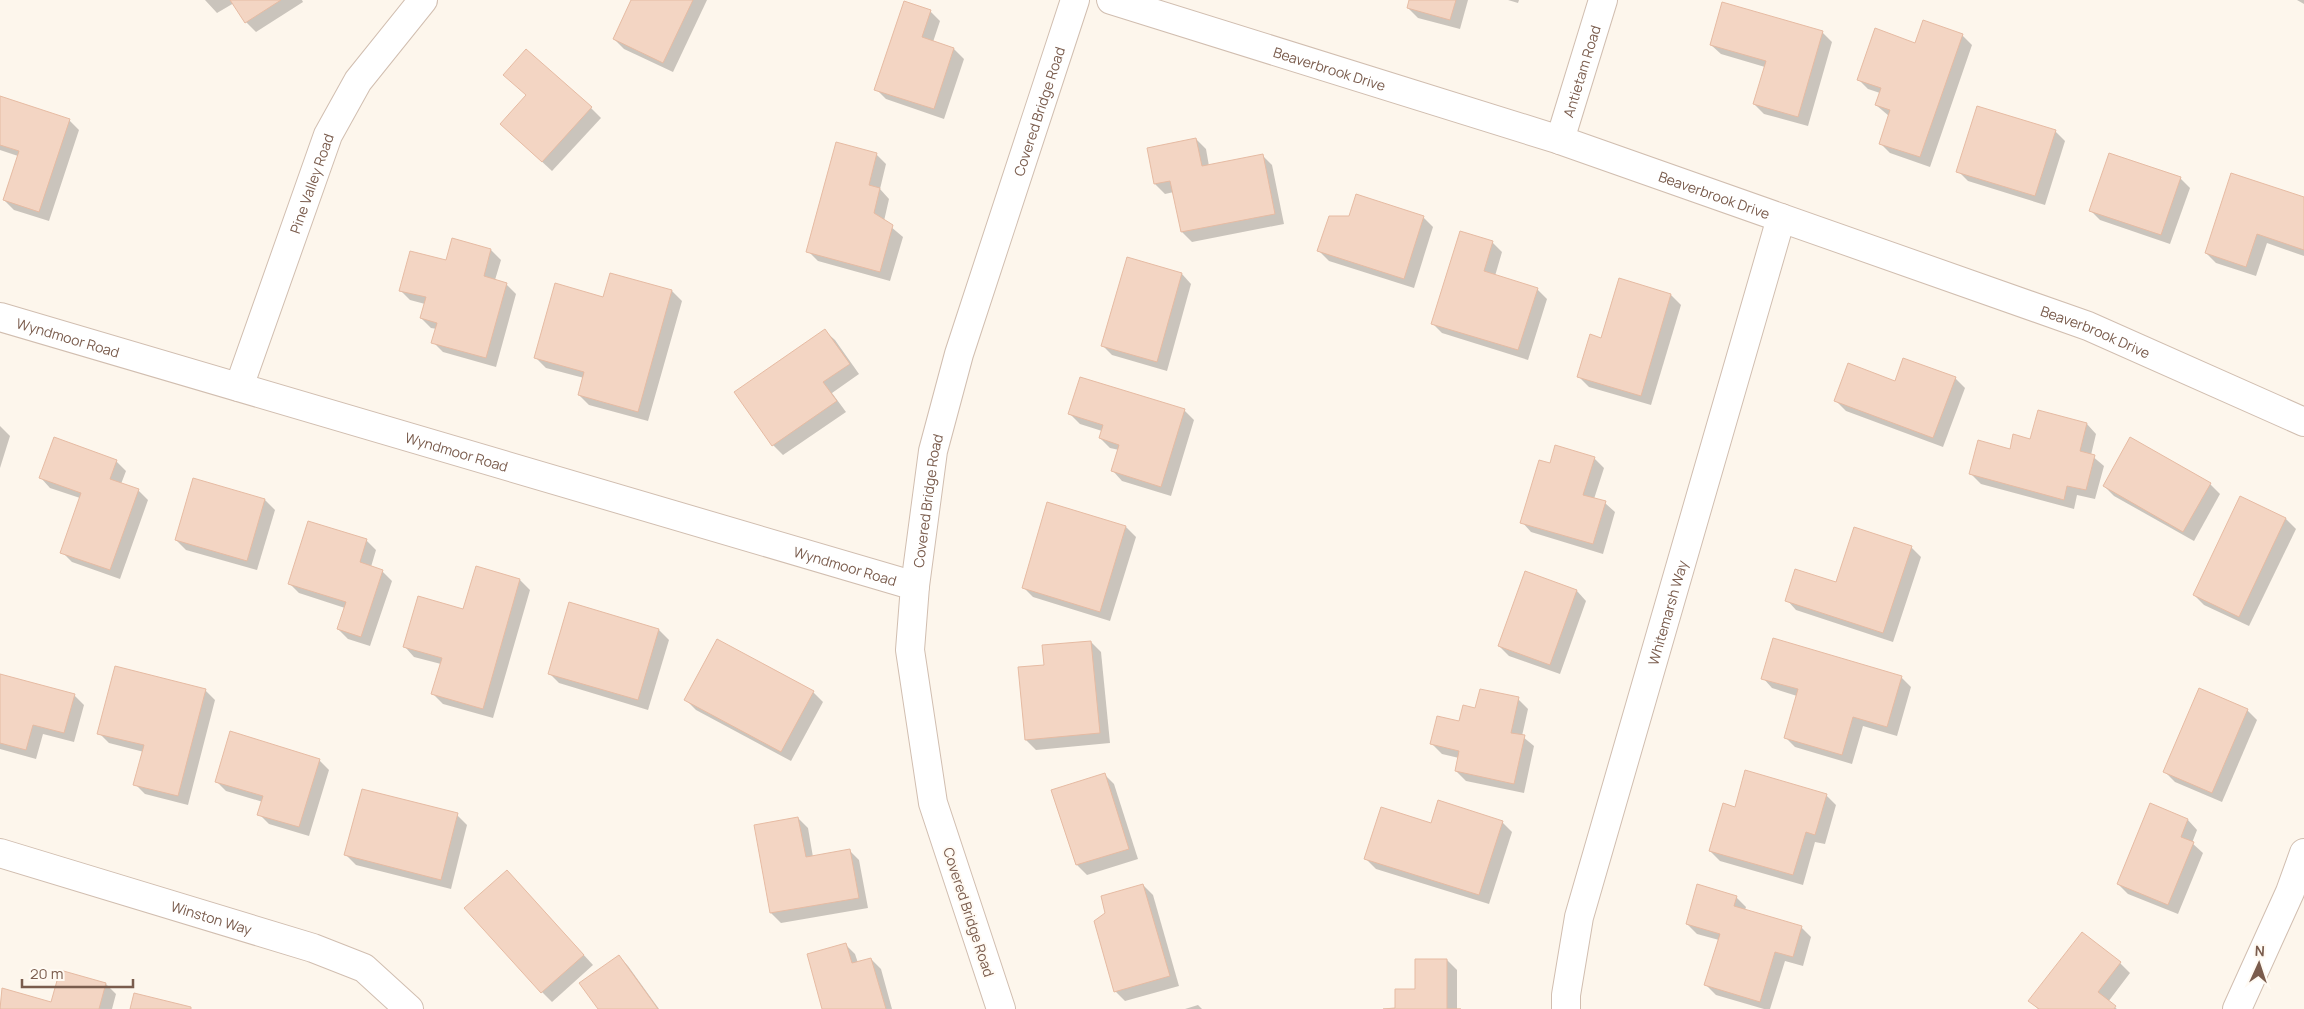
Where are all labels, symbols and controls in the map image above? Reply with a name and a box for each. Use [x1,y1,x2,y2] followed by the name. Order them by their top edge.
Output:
[1558,23,1604,120] street label: Antietam Road
[1271,42,1388,95] street label: Beaverbrook Drive
[1009,44,1069,178] street label: Covered Bridge Road
[285,131,337,236] street label: Pine Valley Road
[1656,166,1773,223] street label: Beaverbrook Drive
[2038,301,2153,362] street label: Beaverbrook Drive
[14,313,122,361] street label: Wyndmoor Road
[403,427,510,475] street label: Wyndmoor Road
[908,432,947,569] street label: Covered Bridge Road
[791,541,899,590] street label: Wyndmoor Road
[1643,557,1691,667] street label: Whitemarsh Way
[939,845,999,979] street label: Covered Bridge Road
[169,896,255,939] street label: Winston Way
[2234,939,2284,989] north arrow
[2254,941,2265,960] text: N
[22,956,134,988] scale bar
[30,963,63,984] text: 20 m

